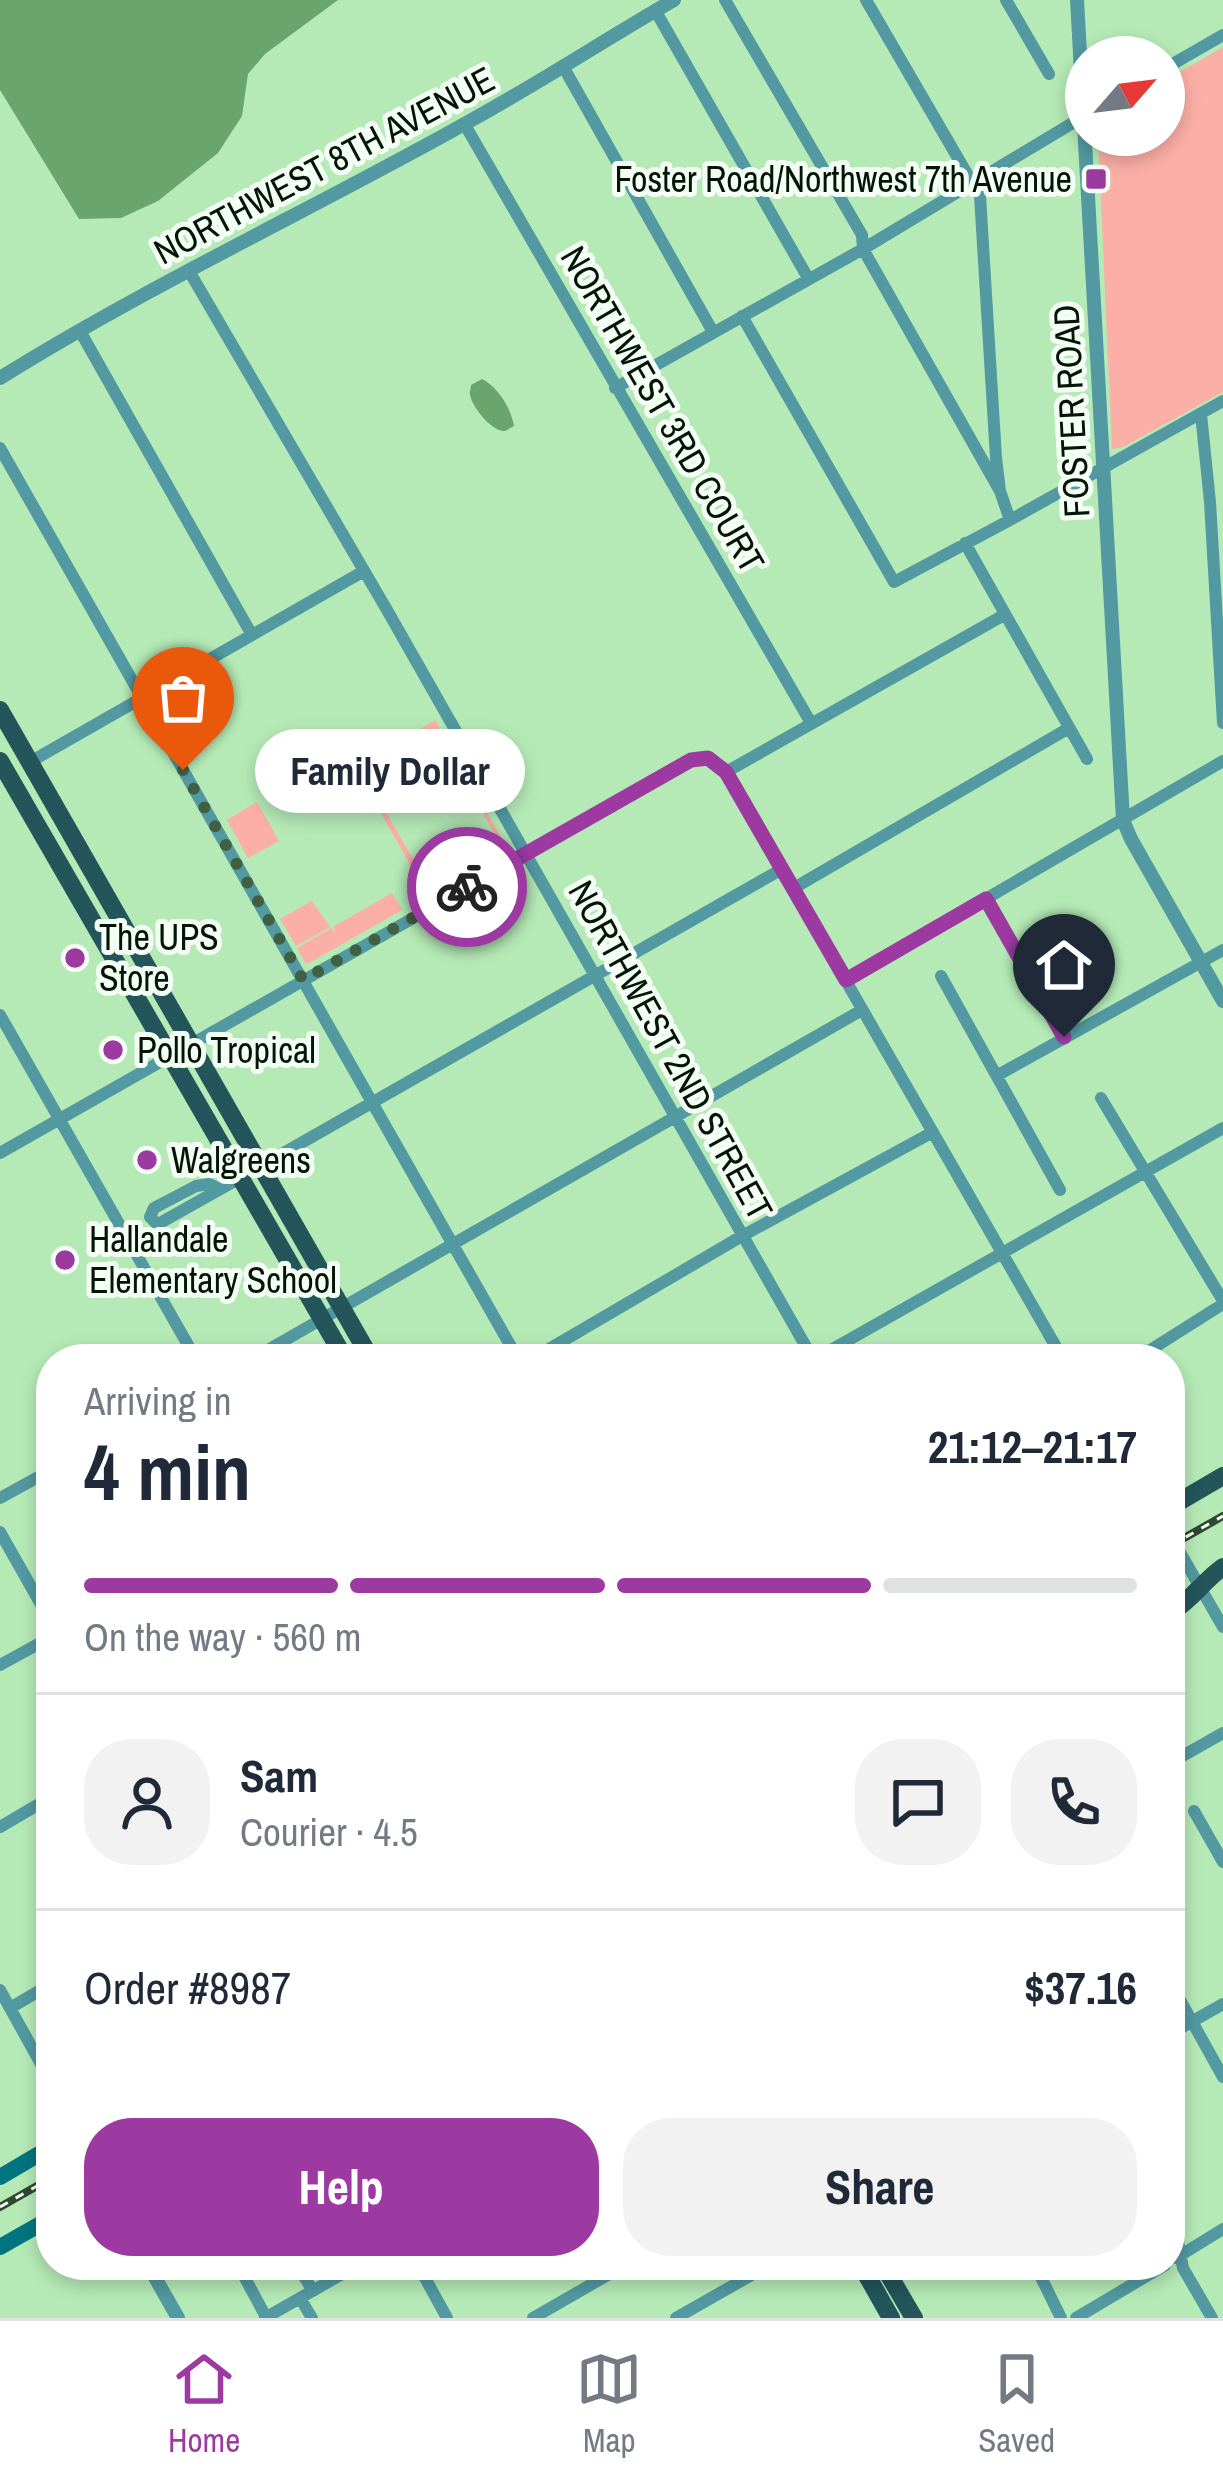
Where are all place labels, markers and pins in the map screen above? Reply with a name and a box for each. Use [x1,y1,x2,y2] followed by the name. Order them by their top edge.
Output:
[614,155,1072,203] place label: Foster Road/Northwest 7th Avenue
[1083,166,1109,192] marker: Foster Road/Northwest 7th Avenue
[132,647,234,770] pin
[255,728,525,812] callout: Family Dollar
[99,913,219,1002] place label: The UPS Store
[1013,914,1115,1037] pin
[62,945,88,971] marker: The UPS Store
[137,1026,316,1074] place label: Pollo Tropical
[100,1037,126,1063] marker: Pollo Tropical
[171,1136,311,1184] place label: Walgreens
[134,1147,160,1173] marker: Walgreens
[89,1215,337,1304] place label: Hallandale Elementary School
[52,1247,78,1273] marker: Hallandale Elementary School

